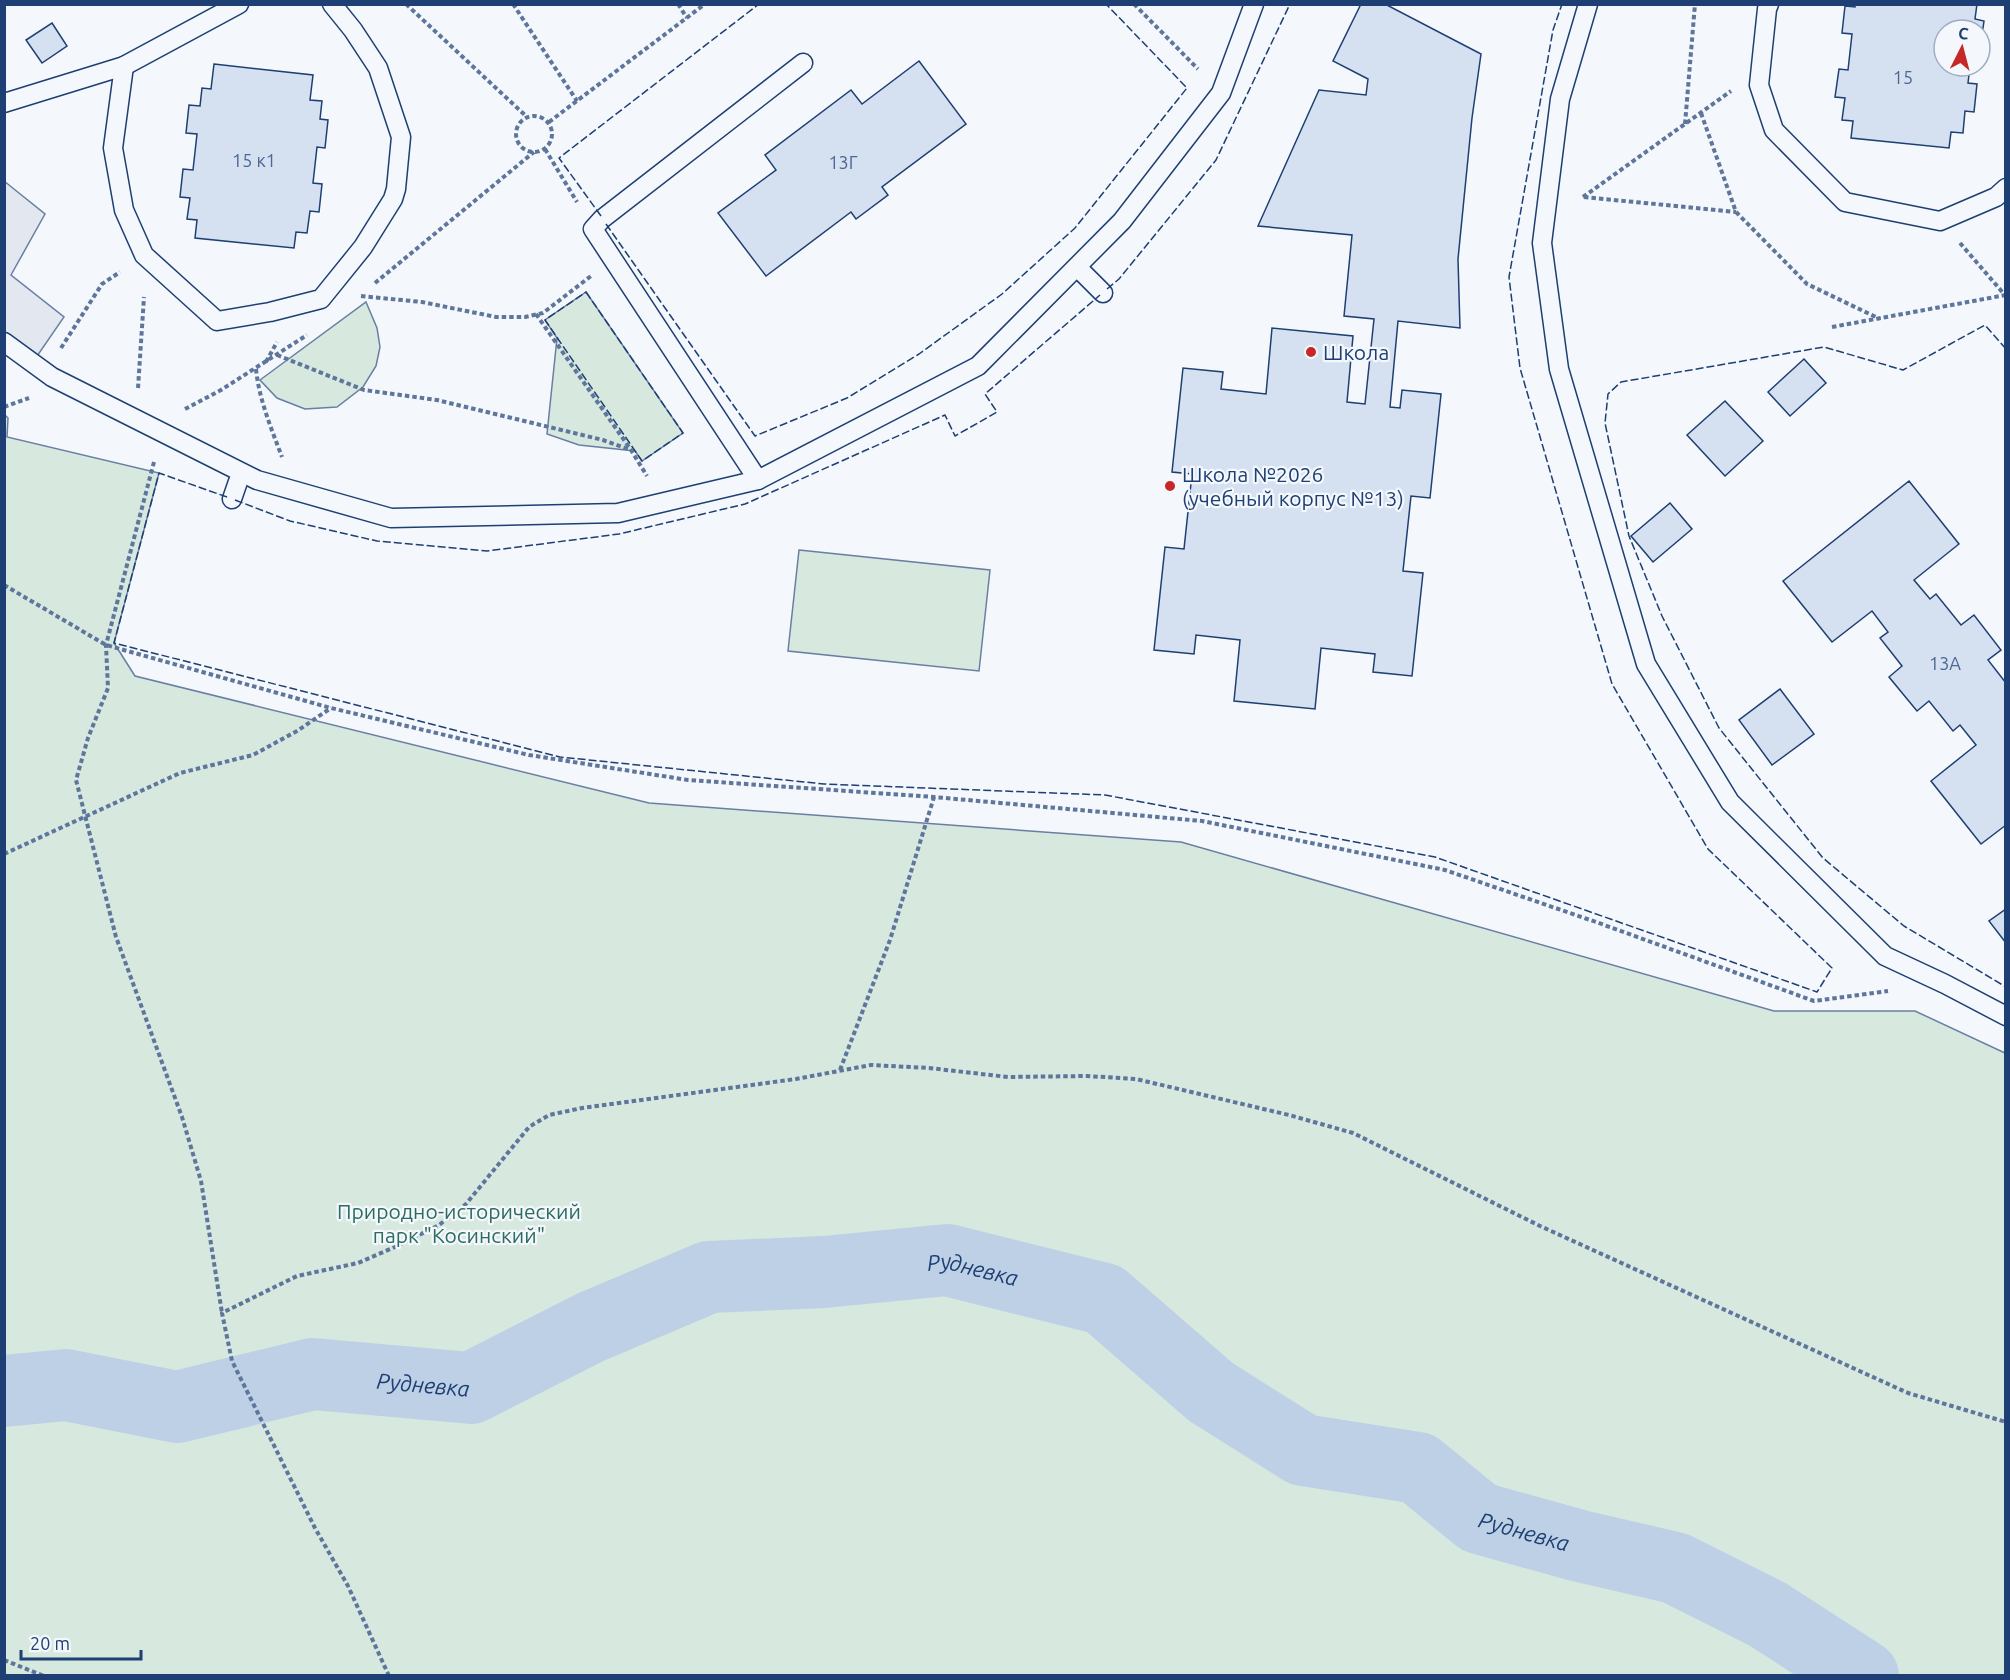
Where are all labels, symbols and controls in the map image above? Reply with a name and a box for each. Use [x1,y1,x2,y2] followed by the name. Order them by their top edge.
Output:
[1932,18,1992,78] north arrow
[1958,24,1970,43] text: С
[1893,67,1913,87] house number: 15
[232,150,276,170] house number: 15 к1
[828,152,858,172] house number: 13Г
[1323,340,1389,364] place label: Школа
[1304,345,1318,359] marker: Школа
[1182,462,1404,510] place label: Школа №2026 (учебный корпус №13)
[1163,479,1177,493] marker: Школа №2026 (учебный корпус №13)
[1929,653,1961,673] house number: 13А
[337,1199,581,1247] park label: Природно-исторический парк "Косинский"
[926,1247,1021,1290] water label: Рудневка
[376,1367,471,1400] water label: Рудневка
[1476,1506,1573,1555] water label: Рудневка
[21,1623,141,1661] scale bar
[30,1633,70,1653] text: 20 m

